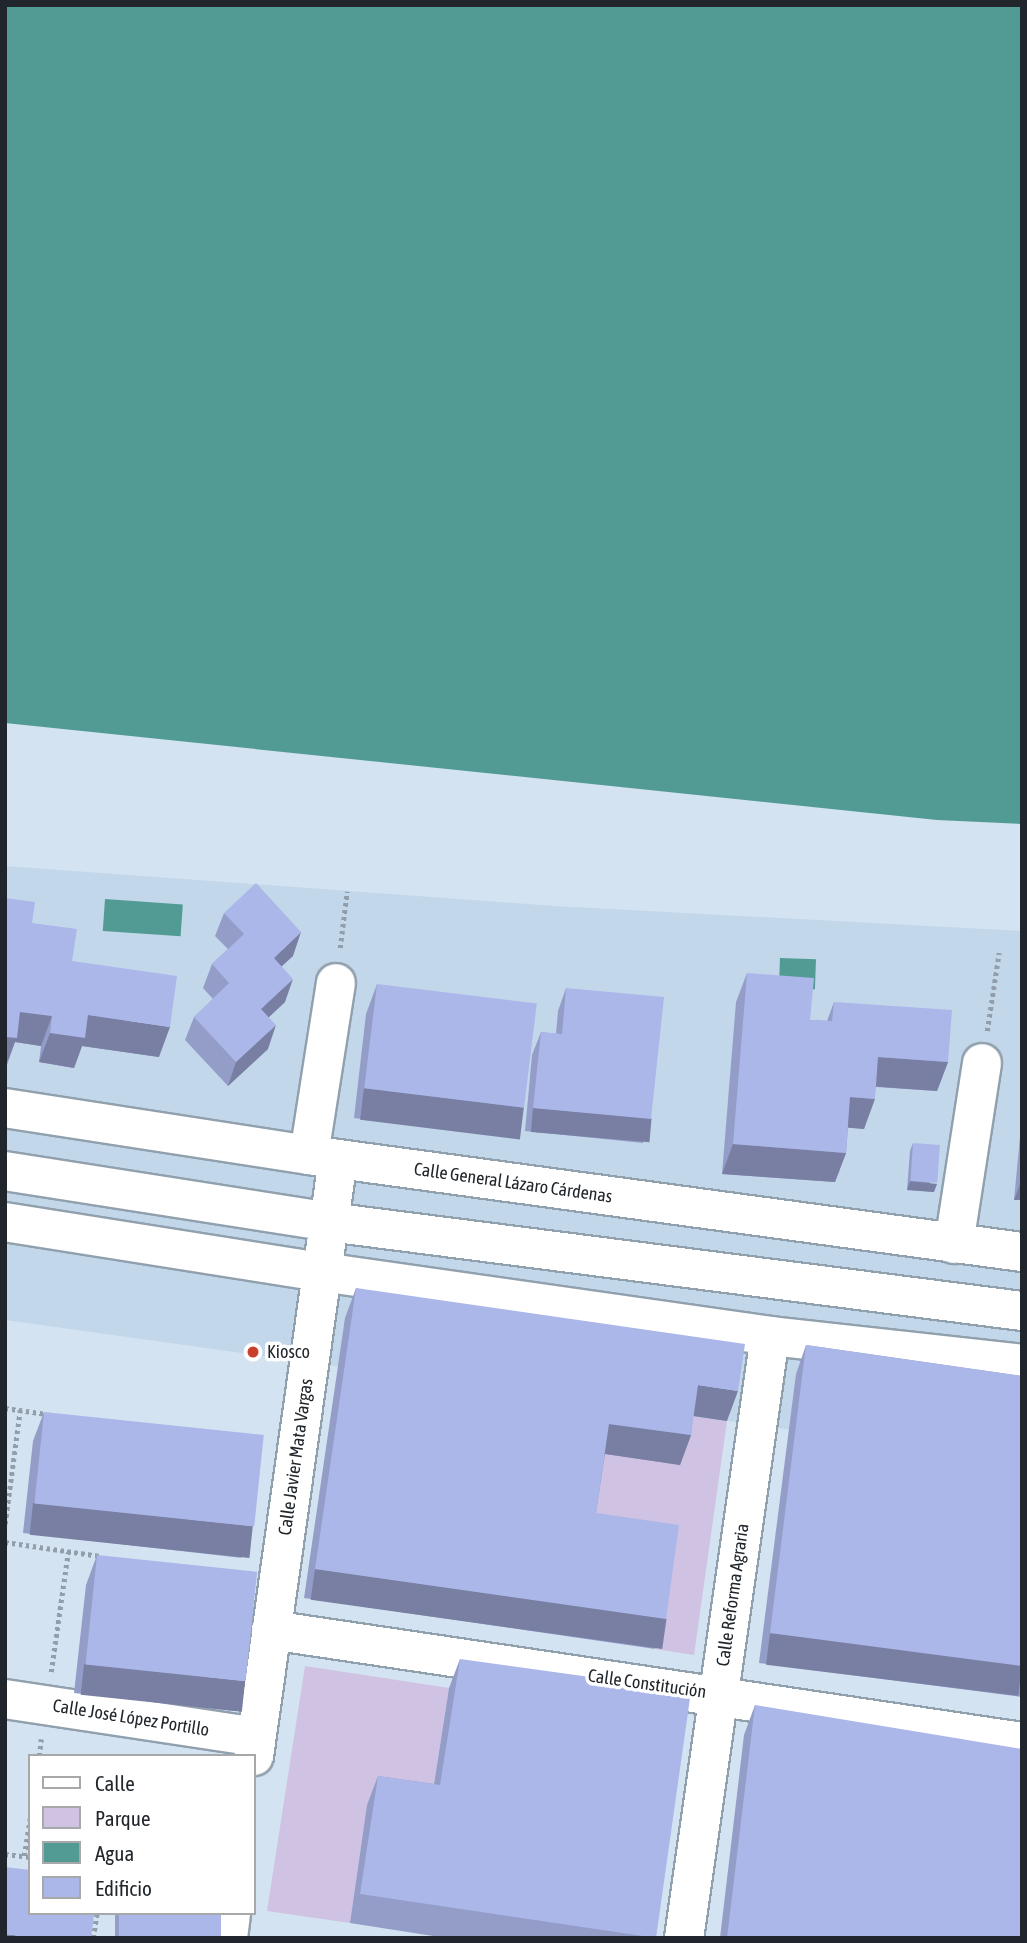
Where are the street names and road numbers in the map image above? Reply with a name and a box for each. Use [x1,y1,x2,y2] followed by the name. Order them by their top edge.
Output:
[412,1158,614,1208] street label: Calle General Lázaro Cárdenas
[274,1377,318,1537] street label: Calle Javier Mata Vargas
[712,1522,754,1668] street label: Calle Reforma Agraria
[586,1665,708,1703] street label: Calle Constitución
[51,1695,211,1741] street label: Calle José López Portillo

